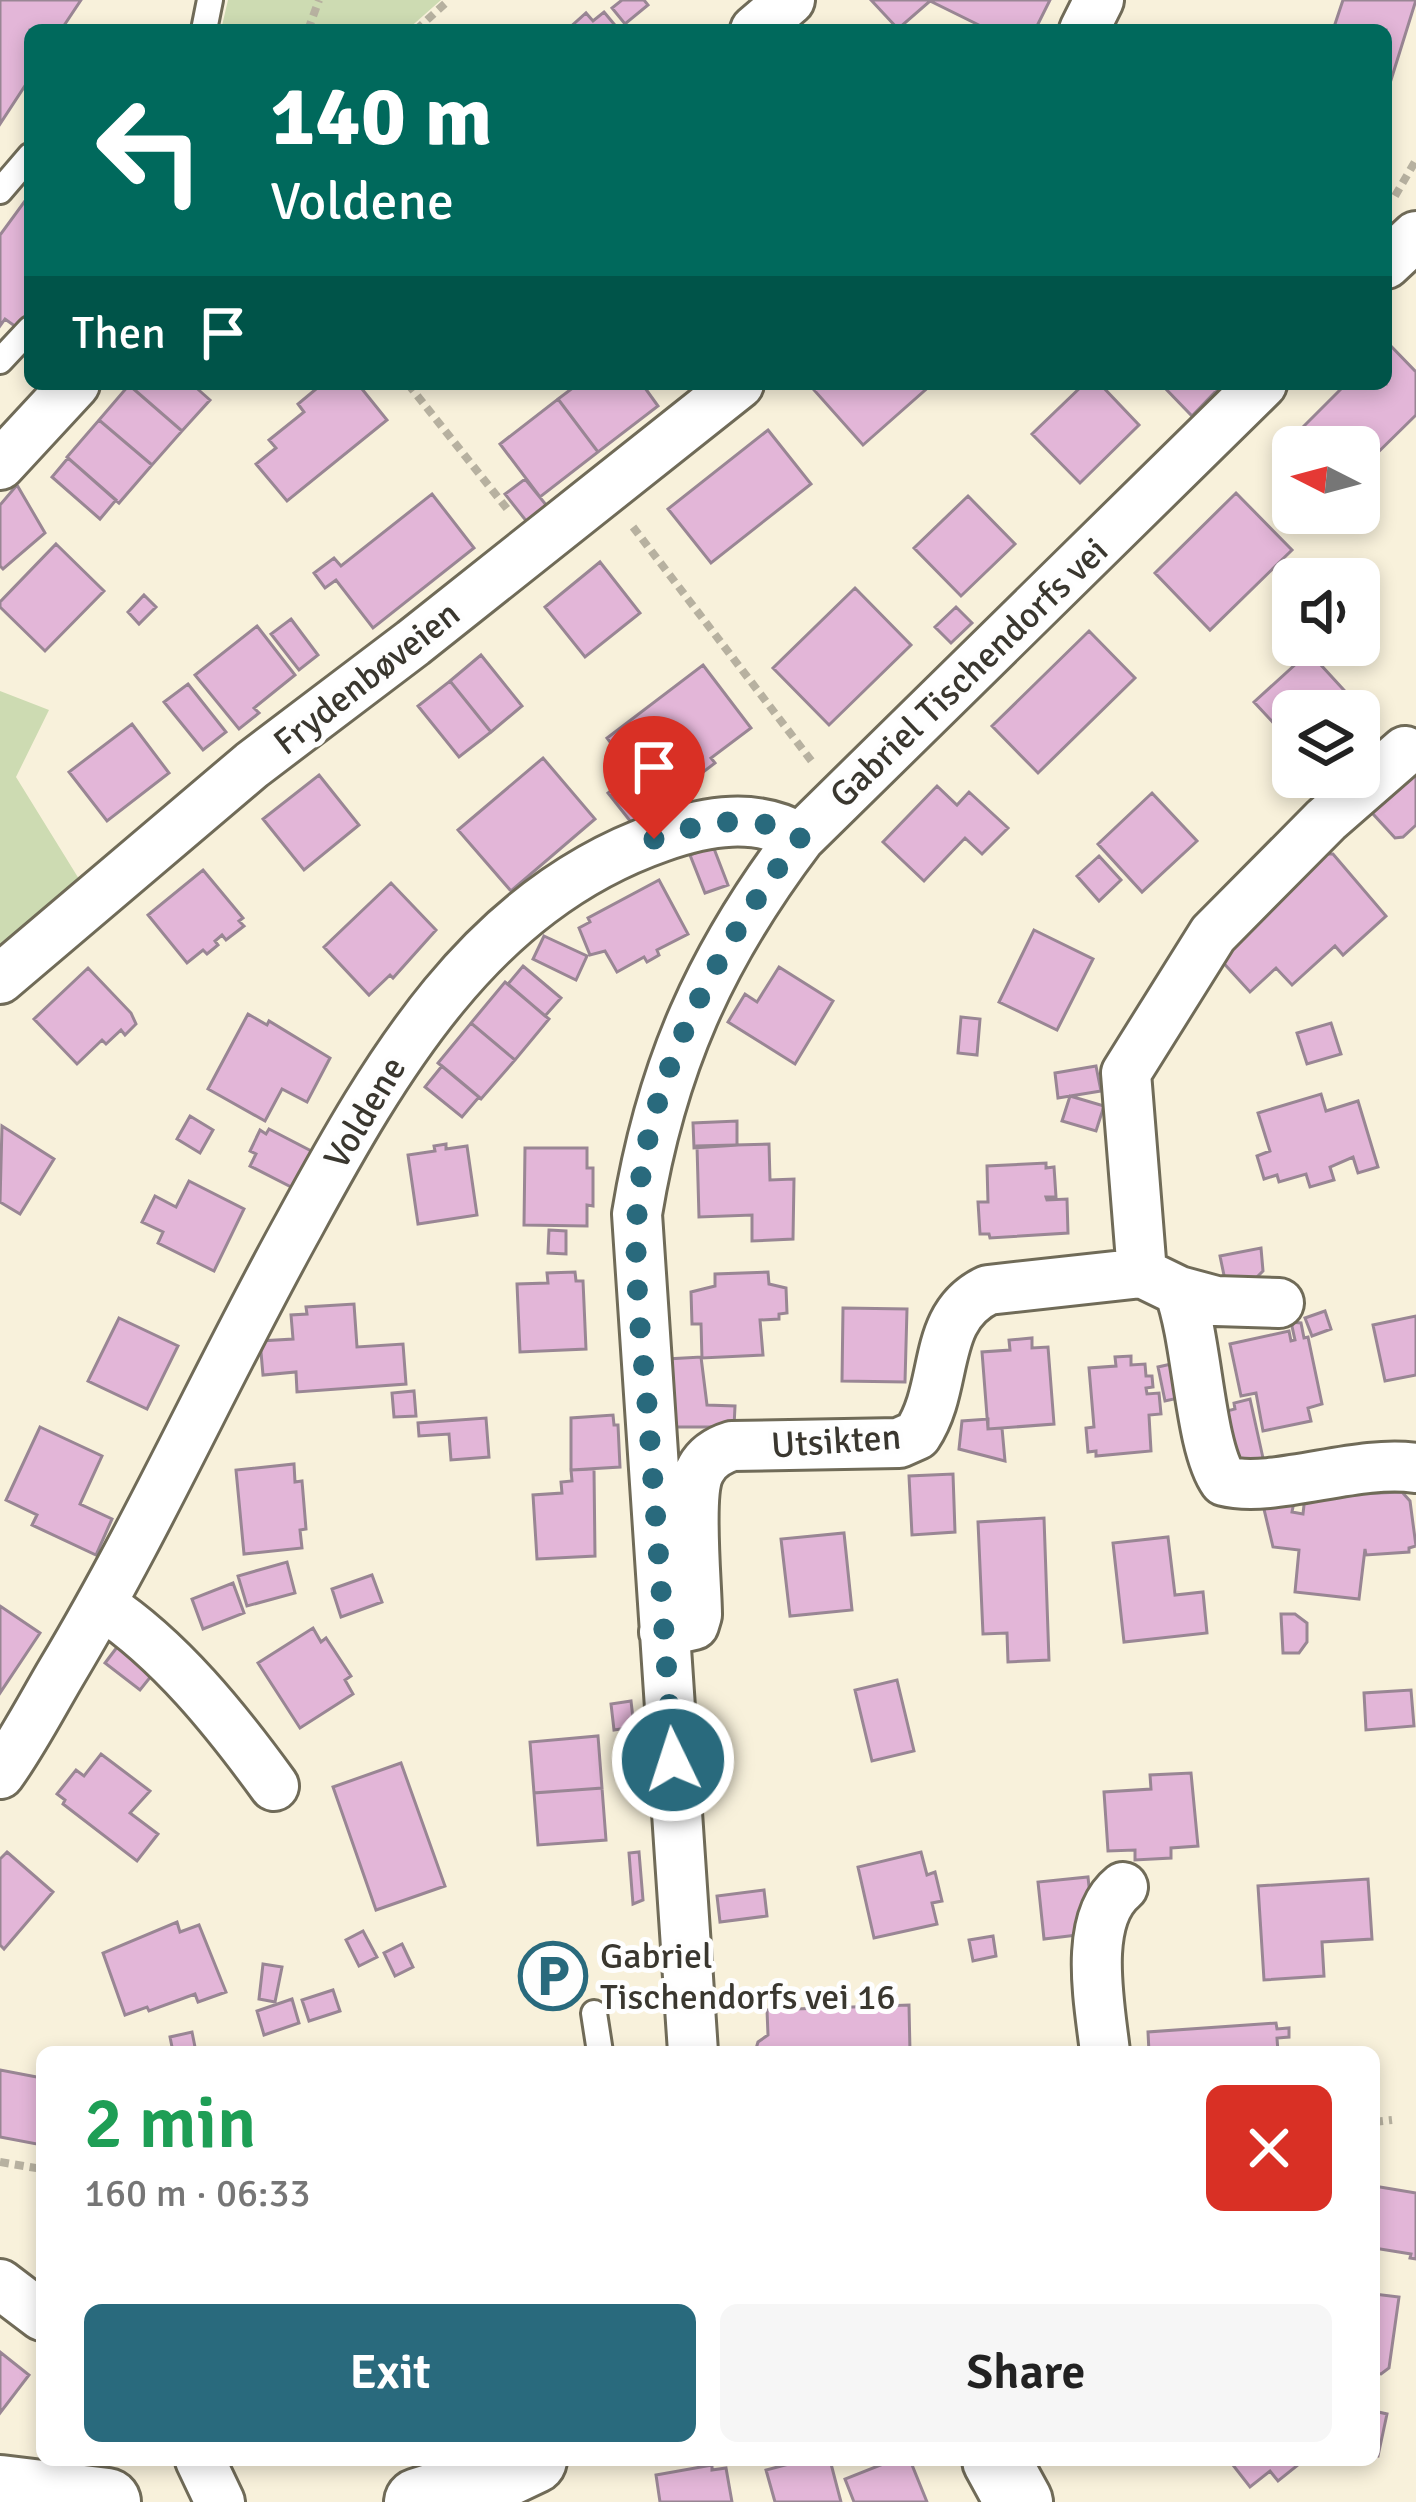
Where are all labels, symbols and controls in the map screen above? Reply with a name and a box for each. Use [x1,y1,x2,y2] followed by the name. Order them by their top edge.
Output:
[270,65,492,169] text: 140 m
[72,72,228,228] icon: left
[270,168,454,235] text: Voldene
[190,300,256,366] icon: arrive
[72,306,166,361] text: Then
[1272,426,1380,534] north arrow
[1272,426,1380,798] map controls
[821,529,1118,818] street label: Gabriel Tischendorfs vei
[1272,558,1380,666] button: sound
[265,591,469,765] street label: Frydenbøveien
[1272,690,1380,798] button: layers
[603,716,705,839] pin
[621,734,687,800] icon: arrive
[314,1049,416,1177] street label: Voldene
[770,1415,903,1468] street label: Utsikten
[610,1697,736,1823] position arrow
[600,1934,896,2020] place label: Gabriel Tischendorfs vei 16
[518,1941,588,2011] parking icon: Gabriel Tischendorfs vei 16
[84,2079,256,2168] text: 2 min
[1206,2085,1332,2211] button: close
[84,2169,311,2217] text: 160 m · 06:33
[84,2304,696,2442] button: Exit
[720,2304,1332,2442] button: Share

